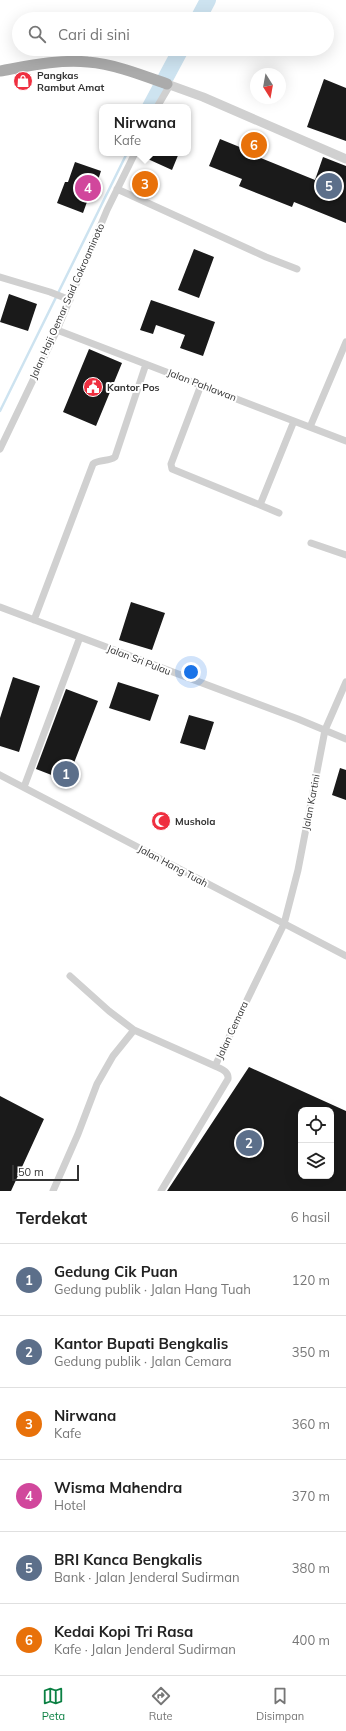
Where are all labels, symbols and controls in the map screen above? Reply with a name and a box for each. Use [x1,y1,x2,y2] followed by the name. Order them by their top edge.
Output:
[12,12,334,56] search box
[26,23,48,45] icon: search
[58,25,130,44] text: Cari di sini
[250,68,286,104] north arrow
[37,69,105,94] place label: Pangkas Rambut Amat
[12,70,34,92] shop icon: Pangkas Rambut Amat
[99,104,191,156] popup
[114,113,176,132] text: Nirwana
[241,130,267,160] pin: 6
[114,132,141,148] text: Kafe
[132,169,158,199] pin: 3
[316,171,342,201] pin: 5
[75,173,101,203] pin: 4
[27,221,107,381] street label: Jalan Haji Oemar Said Cokroaminoto
[166,366,239,404] street label: Jalan Pahlawan
[82,376,104,398] public building icon: Kantor Pos
[107,381,160,394] place label: Kantor Pos
[105,642,173,678] street label: Jalan Sri Pulau
[181,662,201,682] your location
[53,759,79,789] pin: 1
[299,773,323,831] street label: Jalan Kartini
[150,810,172,832] mosque icon: Mushola
[175,815,215,828] place label: Mushola
[136,842,210,890] street label: Jalan Hang Tuah
[213,999,251,1061] street label: Jalan Cemara
[298,1107,334,1179] map controls
[298,1107,334,1143] button: locate
[236,1128,262,1158] pin: 2
[298,1143,334,1179] button: layers
[12,1163,79,1182] scale bar
[18,1165,44,1179] text: 50 m
[16,1207,87,1228] text: Terdekat
[291,1209,330,1225] text: 6 hasil
[54,1262,178,1281] text: Gedung Cik Puan
[25,1272,33,1288] text: 1
[292,1272,330,1288] text: 120 m
[54,1281,251,1297] text: Gedung publik · Jalan Hang Tuah
[54,1334,228,1353] text: Kantor Bupati Bengkalis
[25,1344,33,1360] text: 2
[292,1344,330,1360] text: 350 m
[54,1353,232,1369] text: Gedung publik · Jalan Cemara
[54,1406,116,1425] text: Nirwana
[25,1416,33,1432] text: 3
[292,1416,330,1432] text: 360 m
[54,1425,81,1441] text: Kafe
[54,1478,182,1497] text: Wisma Mahendra
[25,1488,33,1504] text: 4
[292,1488,330,1504] text: 370 m
[54,1497,86,1513] text: Hotel
[54,1550,202,1569] text: BRI Kanca Bengkalis
[25,1560,33,1576] text: 5
[292,1560,330,1576] text: 380 m
[54,1569,240,1585] text: Bank · Jalan Jenderal Sudirman
[54,1622,193,1641] text: Kedai Kopi Tri Rasa
[25,1632,33,1648] text: 6
[292,1632,330,1648] text: 400 m
[54,1641,236,1657] text: Kafe · Jalan Jenderal Sudirman
[42,1685,65,1723] tab: Peta
[149,1685,172,1723] tab: Rute
[256,1685,304,1723] tab: Disimpan

